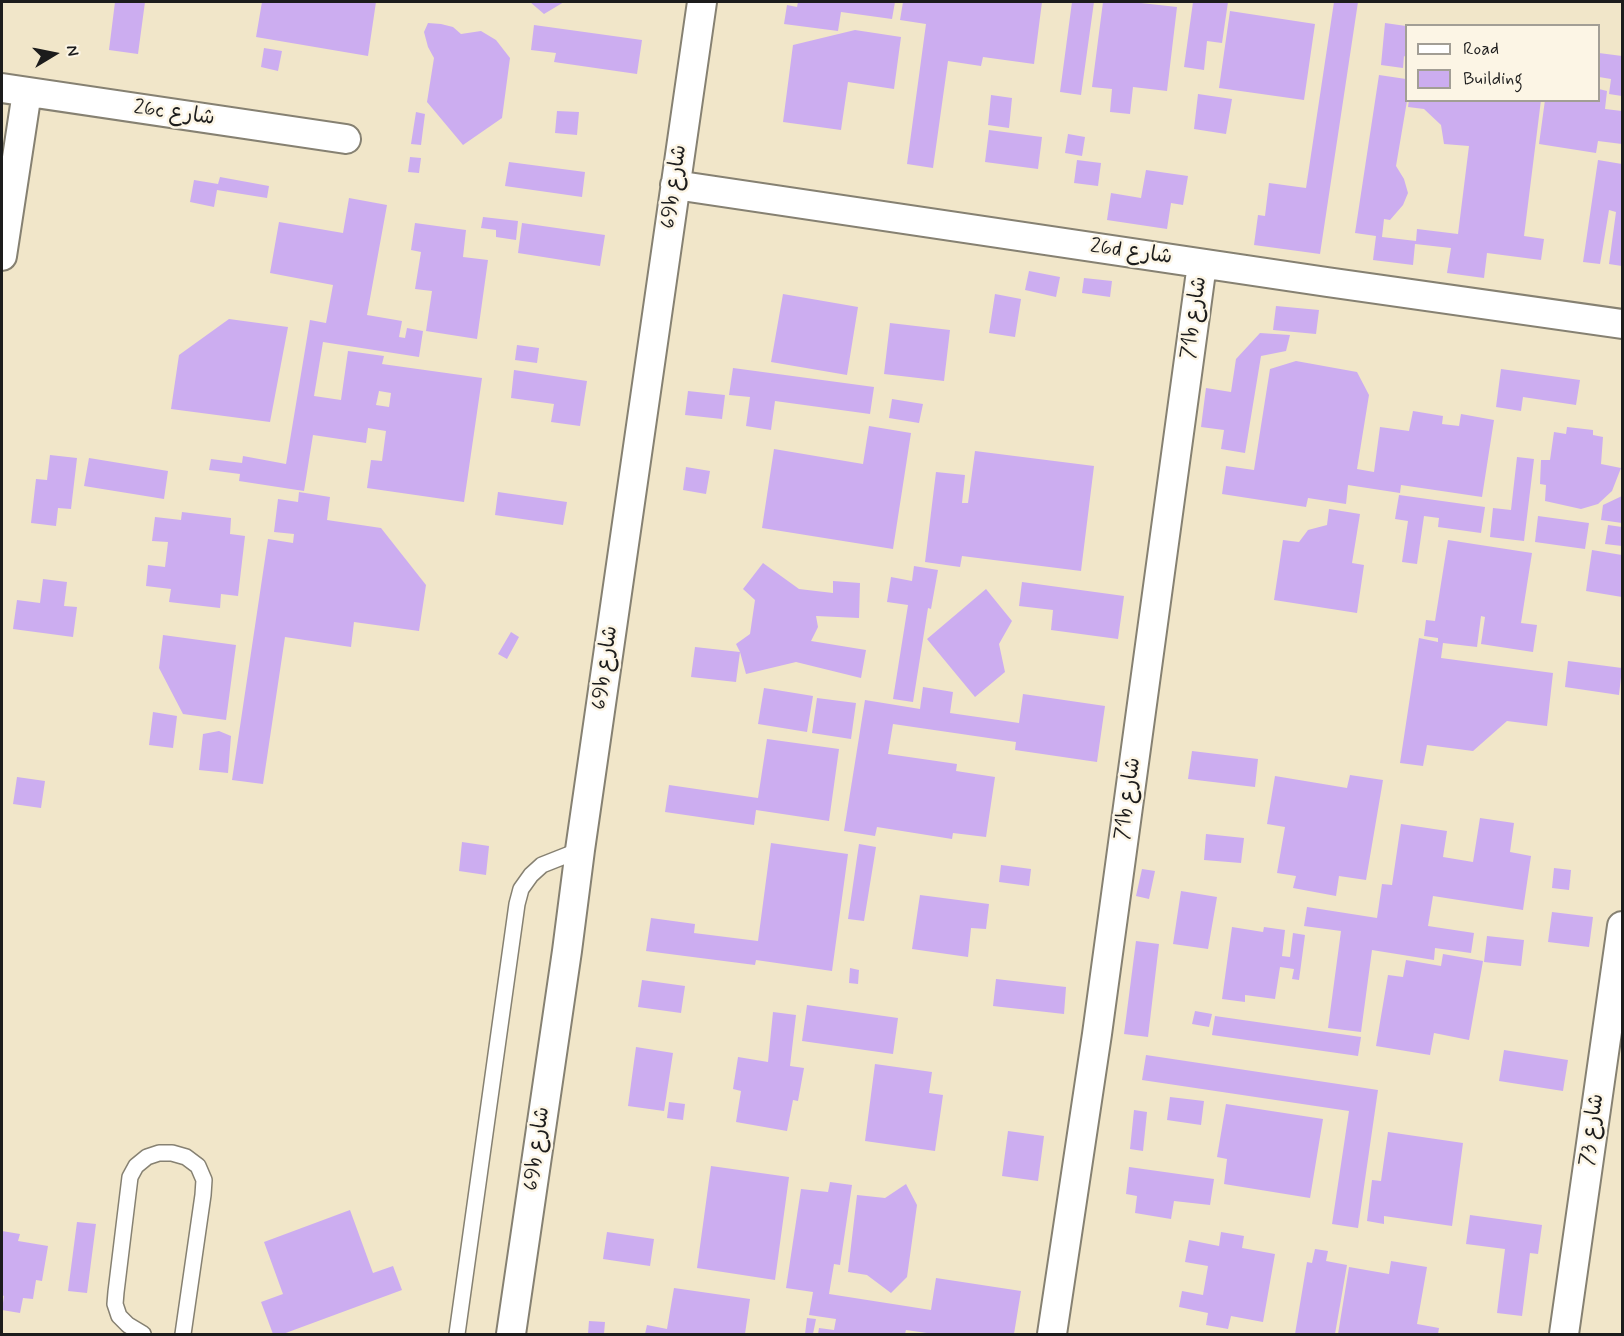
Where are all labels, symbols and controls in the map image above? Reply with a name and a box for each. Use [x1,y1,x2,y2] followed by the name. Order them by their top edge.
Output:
[24,24,84,84] north arrow
[1405,24,1600,102] legend
[1463,37,1499,61] text: Road
[61,44,83,58] text: N
[1463,67,1523,91] text: Building
[132,96,216,132] street label: 26c شارع
[657,143,693,231] street label: 69b شارع
[1088,235,1174,271] street label: 26d شارع
[1177,275,1213,361] street label: 71b شارع
[588,624,624,712] street label: 69b شارع
[1111,756,1147,842] street label: 71b شارع
[1575,1092,1611,1168] street label: شارع 73
[520,1105,556,1193] street label: 69b شارع

